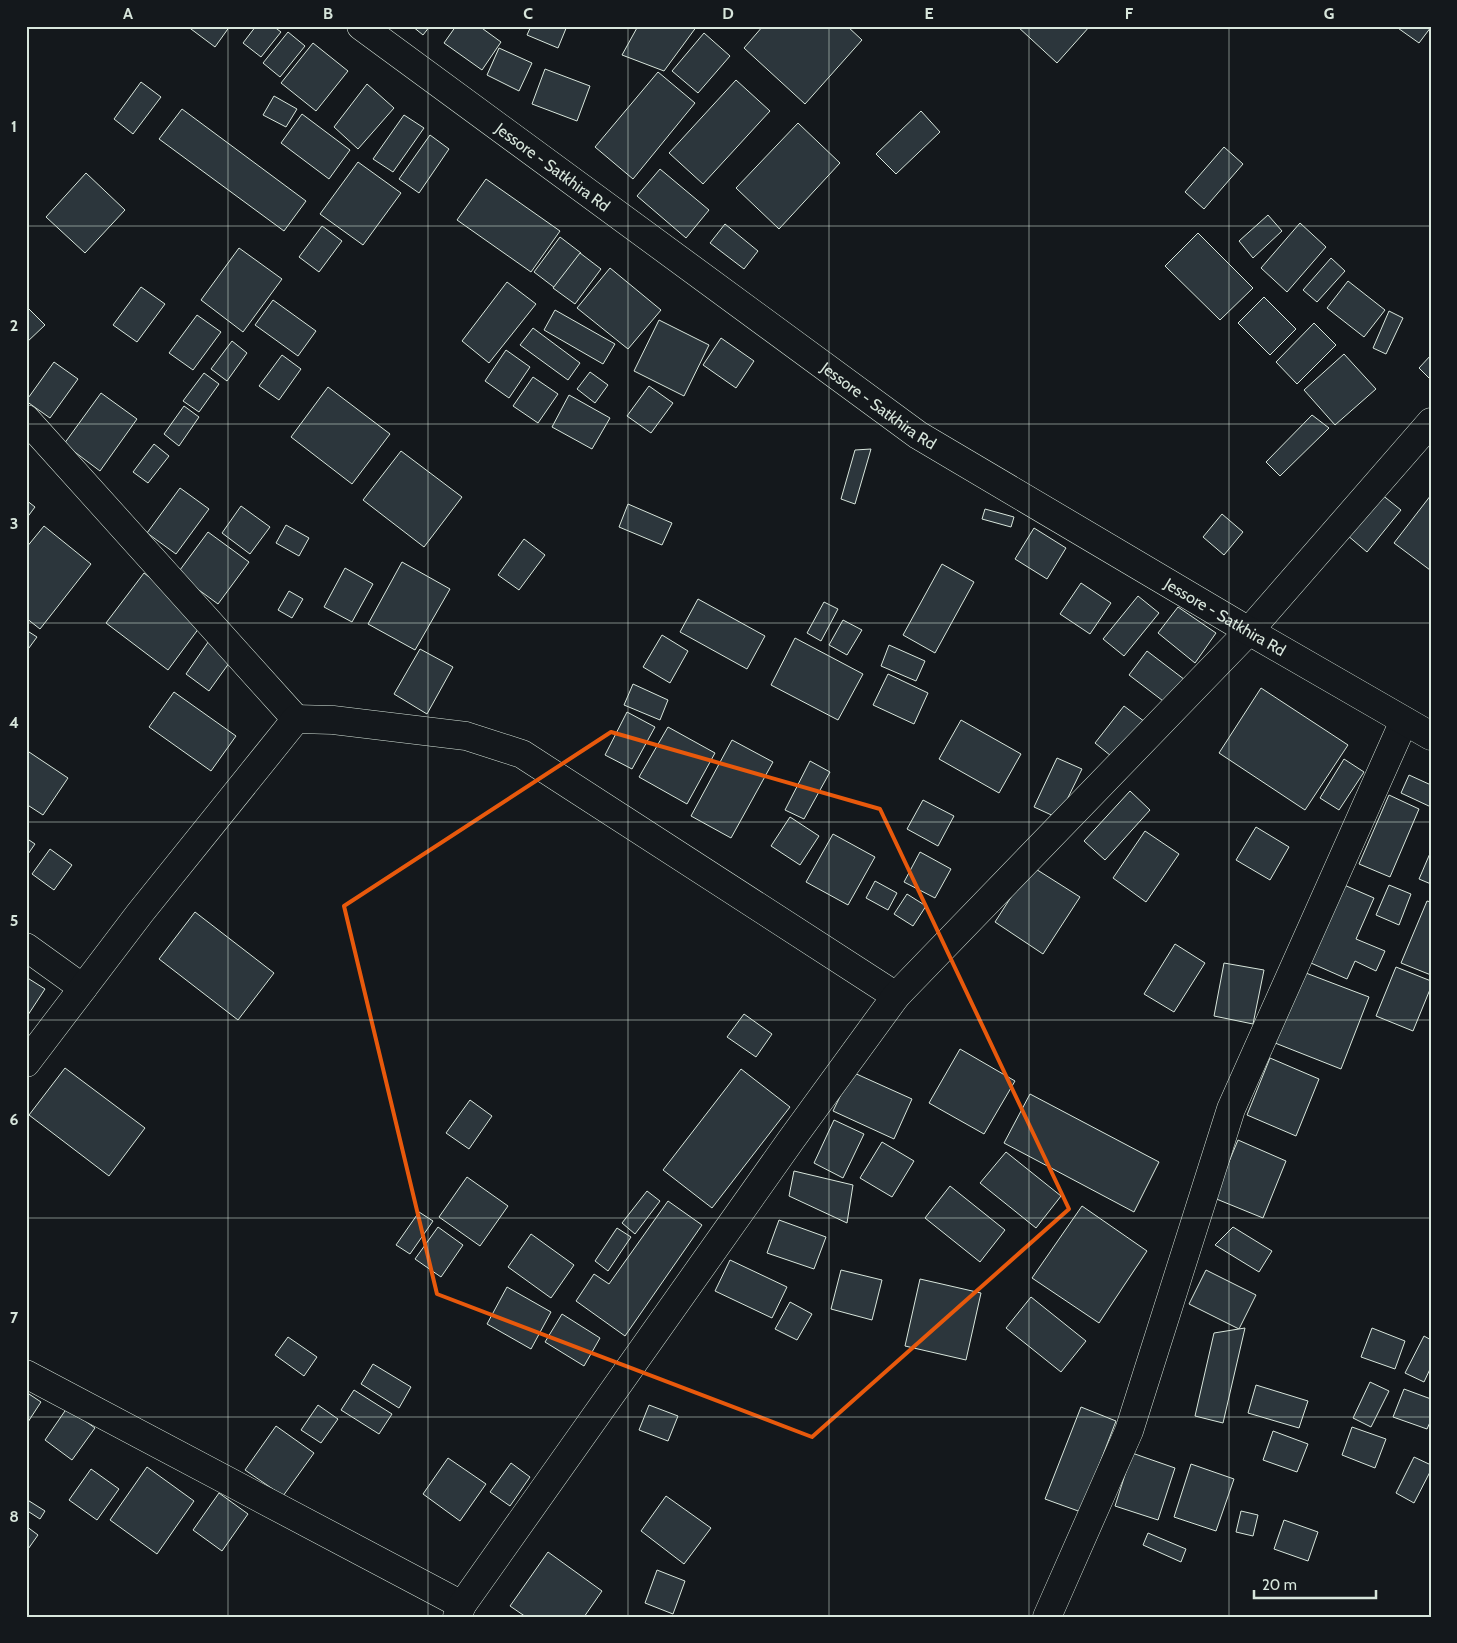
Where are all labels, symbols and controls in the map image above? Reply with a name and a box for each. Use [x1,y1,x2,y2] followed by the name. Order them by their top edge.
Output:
[123,4,133,23] text: A
[323,4,333,23] text: B
[523,4,533,23] text: C
[722,4,734,23] text: D
[924,4,934,23] text: E
[1125,4,1134,23] text: F
[1324,4,1334,23] text: G
[11,117,17,136] text: 1
[491,118,614,215] street label: Jessore - Satkhira Rd
[10,316,18,335] text: 2
[817,357,940,453] street label: Jessore - Satkhira Rd
[10,514,18,533] text: 3
[1160,573,1289,660] street label: Jessore - Satkhira Rd
[9,713,19,732] text: 4
[10,911,18,930] text: 5
[10,1110,19,1129] text: 6
[10,1308,19,1327] text: 7
[9,1507,19,1526] text: 8
[1254,1568,1377,1600] scale bar
[1262,1576,1297,1594] text: 20 m

